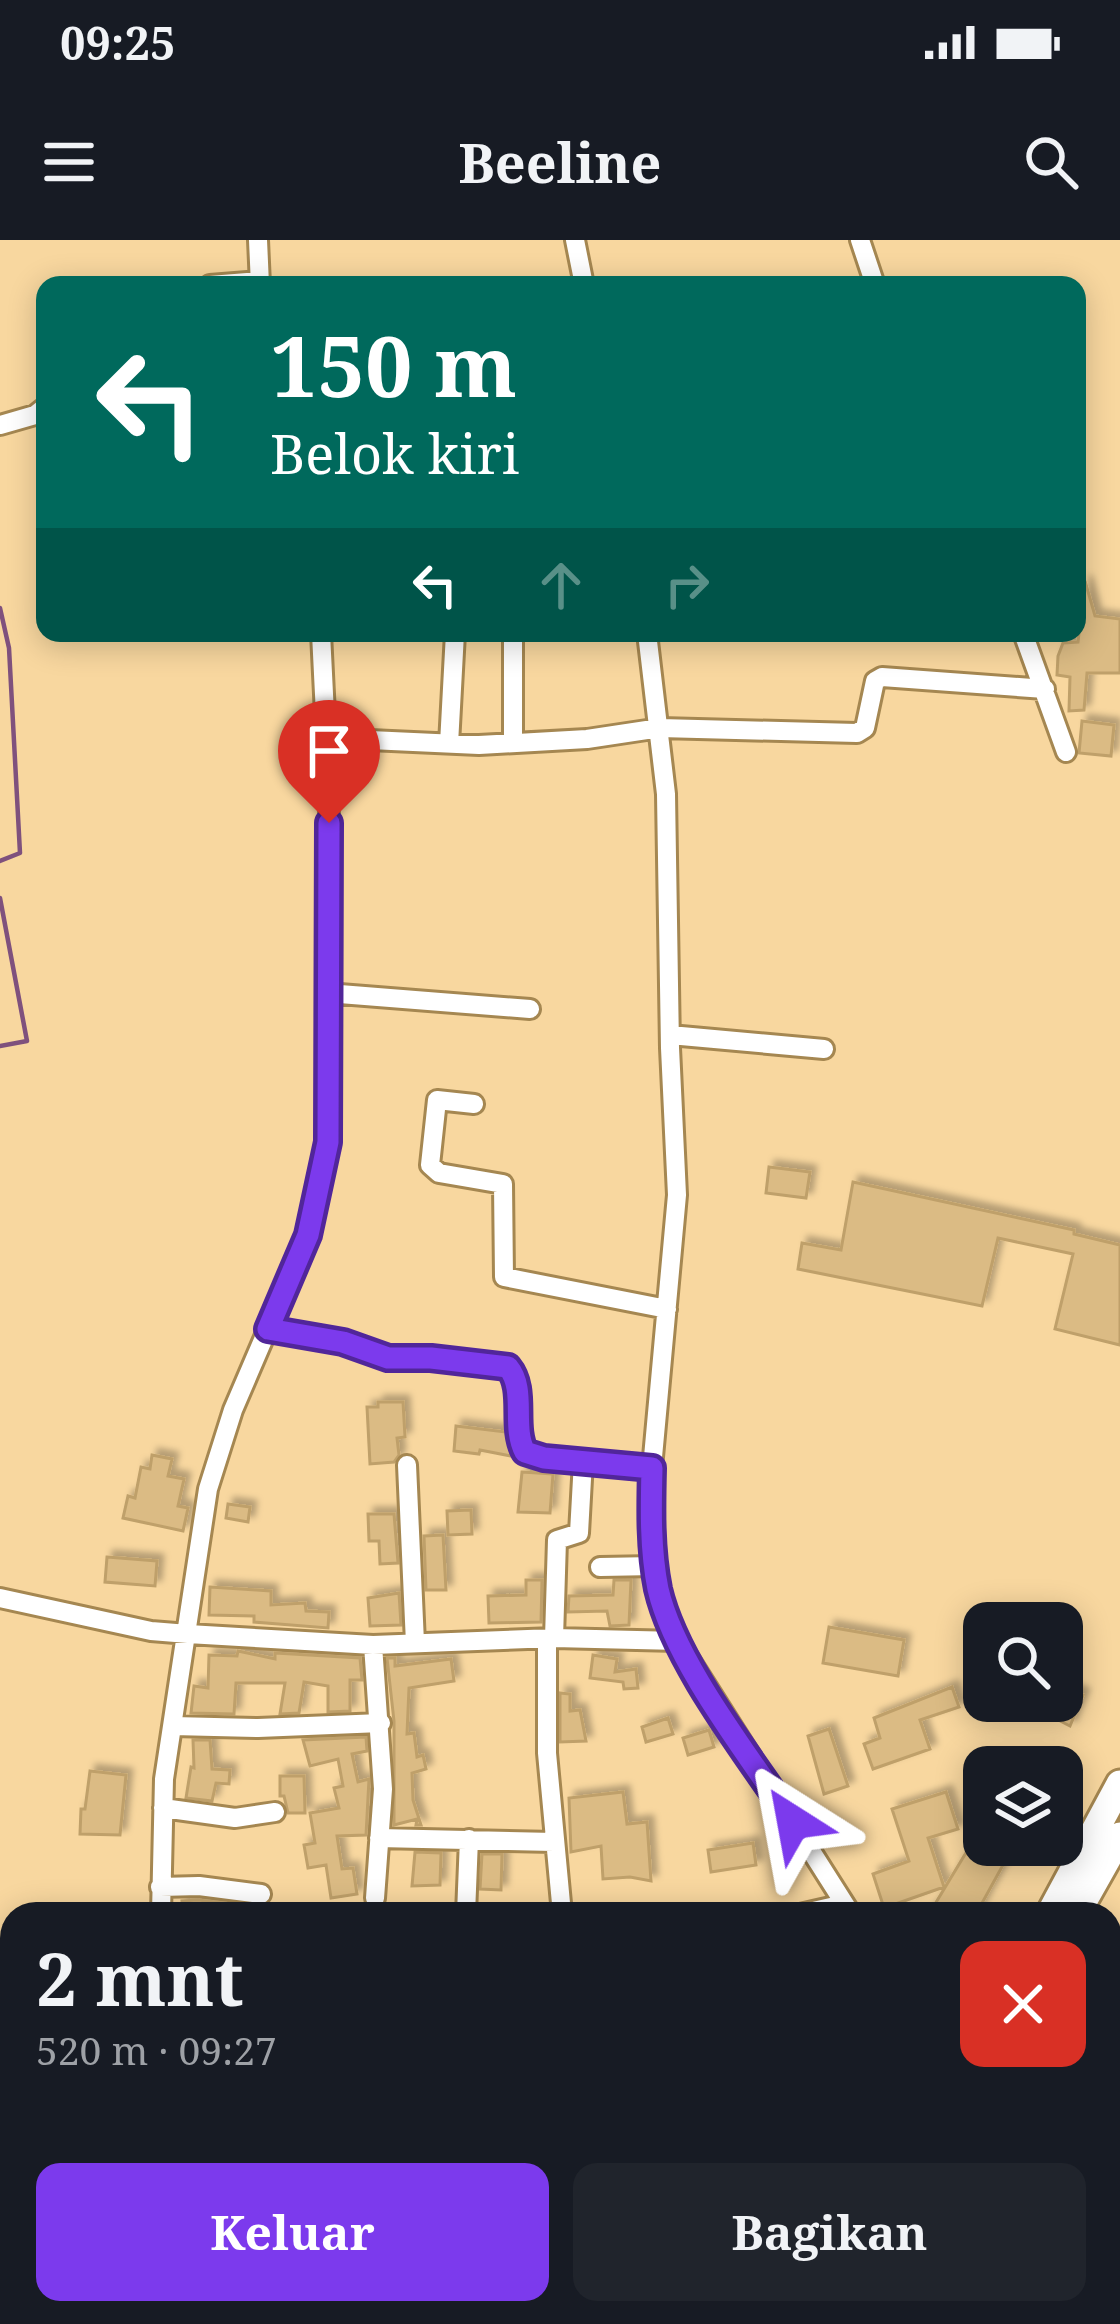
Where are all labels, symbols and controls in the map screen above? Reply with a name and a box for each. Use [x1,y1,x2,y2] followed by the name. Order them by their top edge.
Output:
[60,12,175,73] text: 09:25
[459,125,662,199] text: Beeline
[36,129,102,195] icon: menu
[1018,129,1084,195] icon: search
[270,307,517,422] text: 150 m
[72,324,228,480] icon: left
[270,416,519,490] text: Belok kiri
[402,552,468,618] icon: left
[528,552,594,618] icon: ahead
[654,552,720,618] icon: right
[278,700,380,823] pin
[296,718,362,784] icon: arrive
[963,1602,1083,1866] map controls
[963,1602,1083,1722] button: search
[963,1746,1083,1866] button: layers
[730,1759,856,1885] position arrow
[36,1929,244,2027] text: 2 mnt
[960,1941,1086,2067] button: close
[36,2023,277,2076] text: 520 m · 09:27
[36,2163,549,2301] button: Keluar
[573,2163,1086,2301] button: Bagikan

